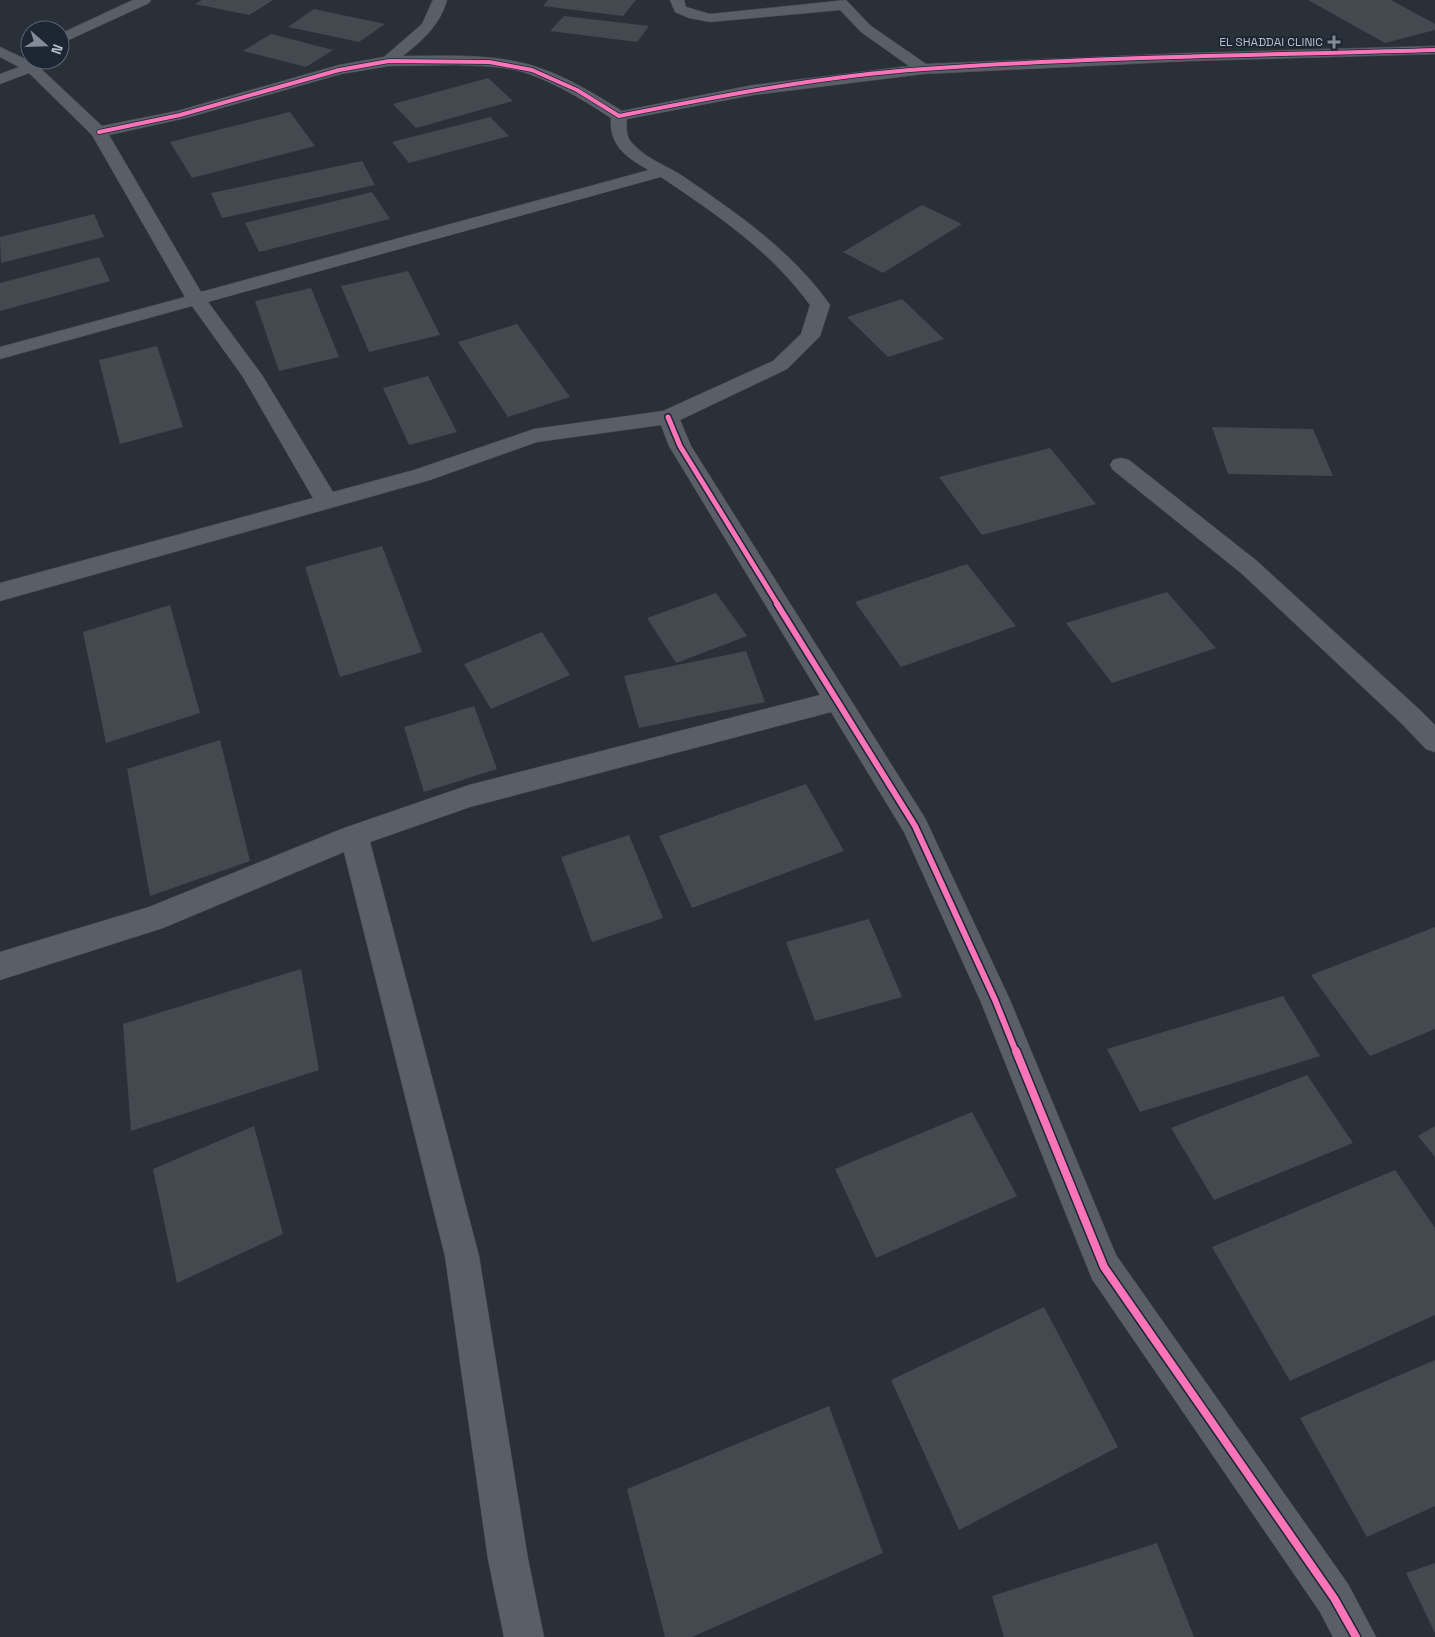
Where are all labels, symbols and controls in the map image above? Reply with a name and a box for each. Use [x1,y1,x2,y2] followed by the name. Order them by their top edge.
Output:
[20,20,70,70] north arrow
[1219,34,1323,50] place label: EL SHADDAI CLINIC
[1327,35,1341,49] marker: EL SHADDAI CLINIC
[47,42,67,57] text: N

